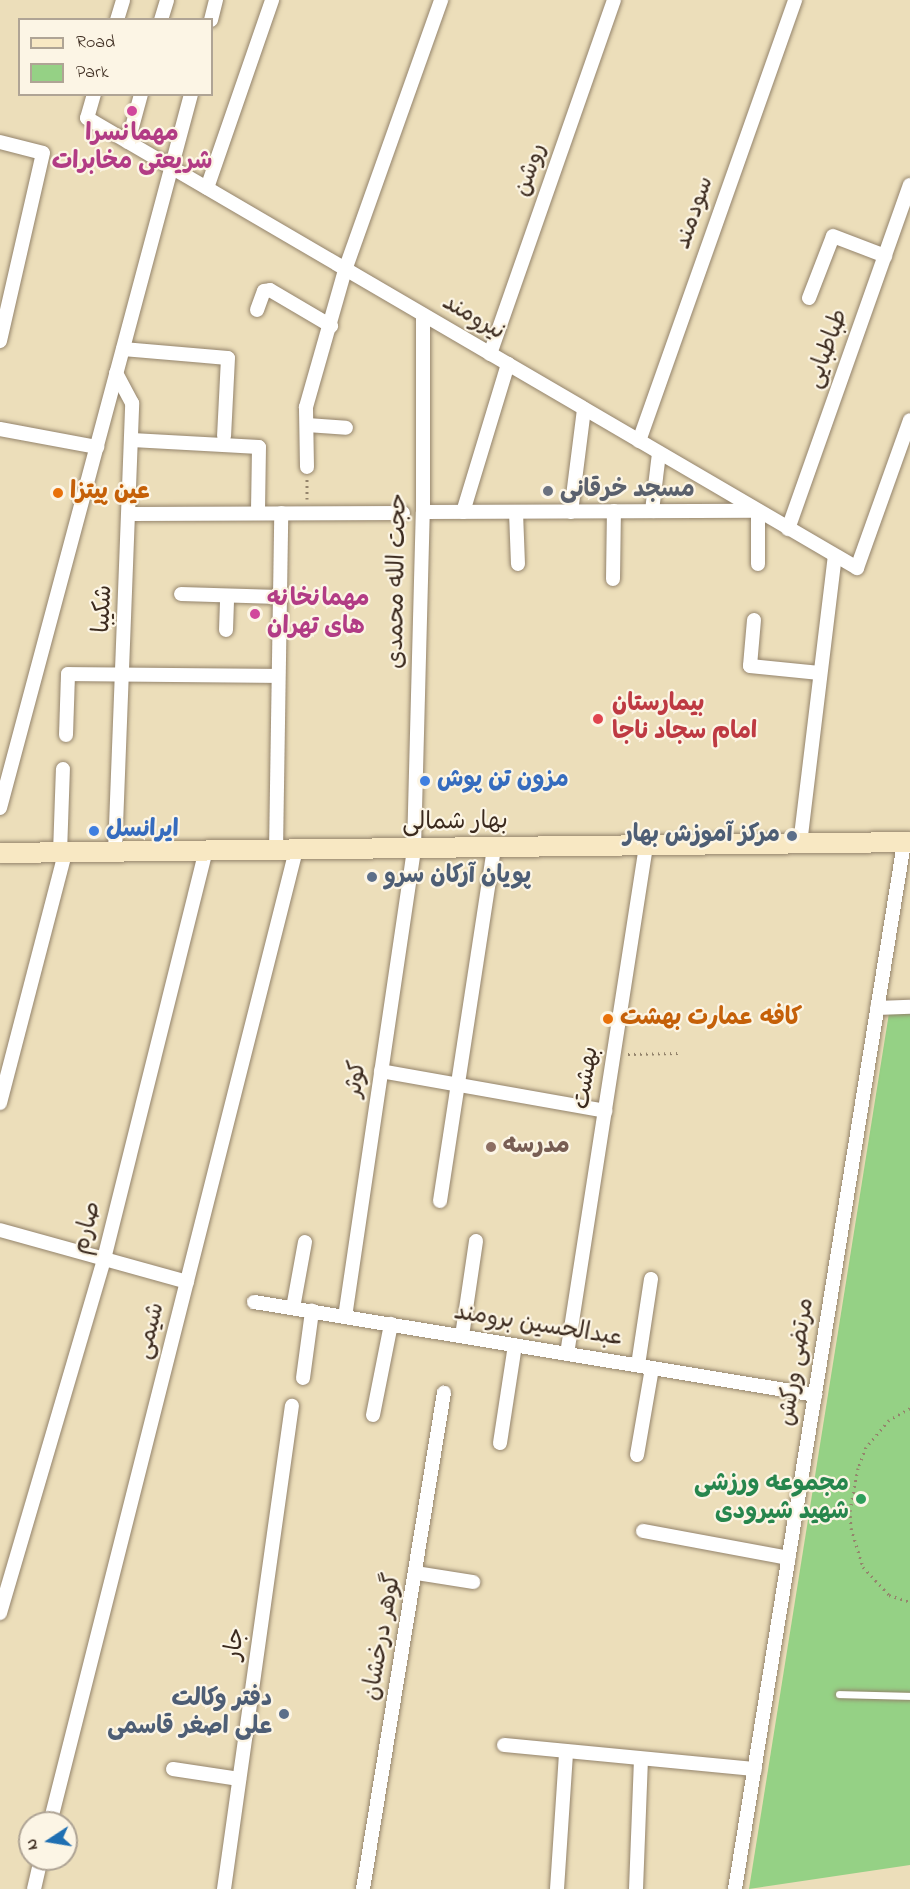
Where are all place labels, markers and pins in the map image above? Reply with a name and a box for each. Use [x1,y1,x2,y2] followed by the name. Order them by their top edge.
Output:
[125,104,139,118] marker: مهمانسرا شریعتی مخابرات
[52,121,212,177] place label: مهمانسرا شریعتی مخابرات
[560,477,695,505] place label: مسجد خرقانی
[70,479,150,507] place label: عین پیتزا
[541,484,555,498] marker: مسجد خرقانی
[51,486,65,500] marker: عین پیتزا
[267,586,369,642] place label: مهمانخانه های تهران
[248,607,262,621] marker: مهمانخانه های تهران
[612,691,757,747] place label: بیمارستان امام سجاد ناجا
[589,710,607,728] marker: بیمارستان امام سجاد ناجا
[437,767,569,795] place label: مزون تن پوش
[418,774,432,788] marker: مزون تن پوش
[106,817,179,845] place label: ایرانسل
[624,822,780,850] place label: مرکز آموزش بهار
[87,824,101,838] marker: ایرانسل
[785,829,799,843] marker: مرکز آموزش بهار
[384,863,531,891] place label: پویان آرکان سرو
[365,870,379,884] marker: پویان آرکان سرو
[620,1005,802,1033] place label: کافه عمارت بهشت
[601,1012,615,1026] marker: کافه عمارت بهشت
[503,1133,570,1161] place label: مدرسه
[484,1140,498,1154] marker: مدرسه
[694,1471,849,1527] place label: مجموعه ورزشی شهید شیرودی
[854,1492,868,1506] marker: مجموعه ورزشی شهید شیرودی
[107,1686,272,1742] place label: دفتر وکالت علی اصغر قاسمی
[277,1707,291,1721] marker: دفتر وکالت علی اصغر قاسمی

